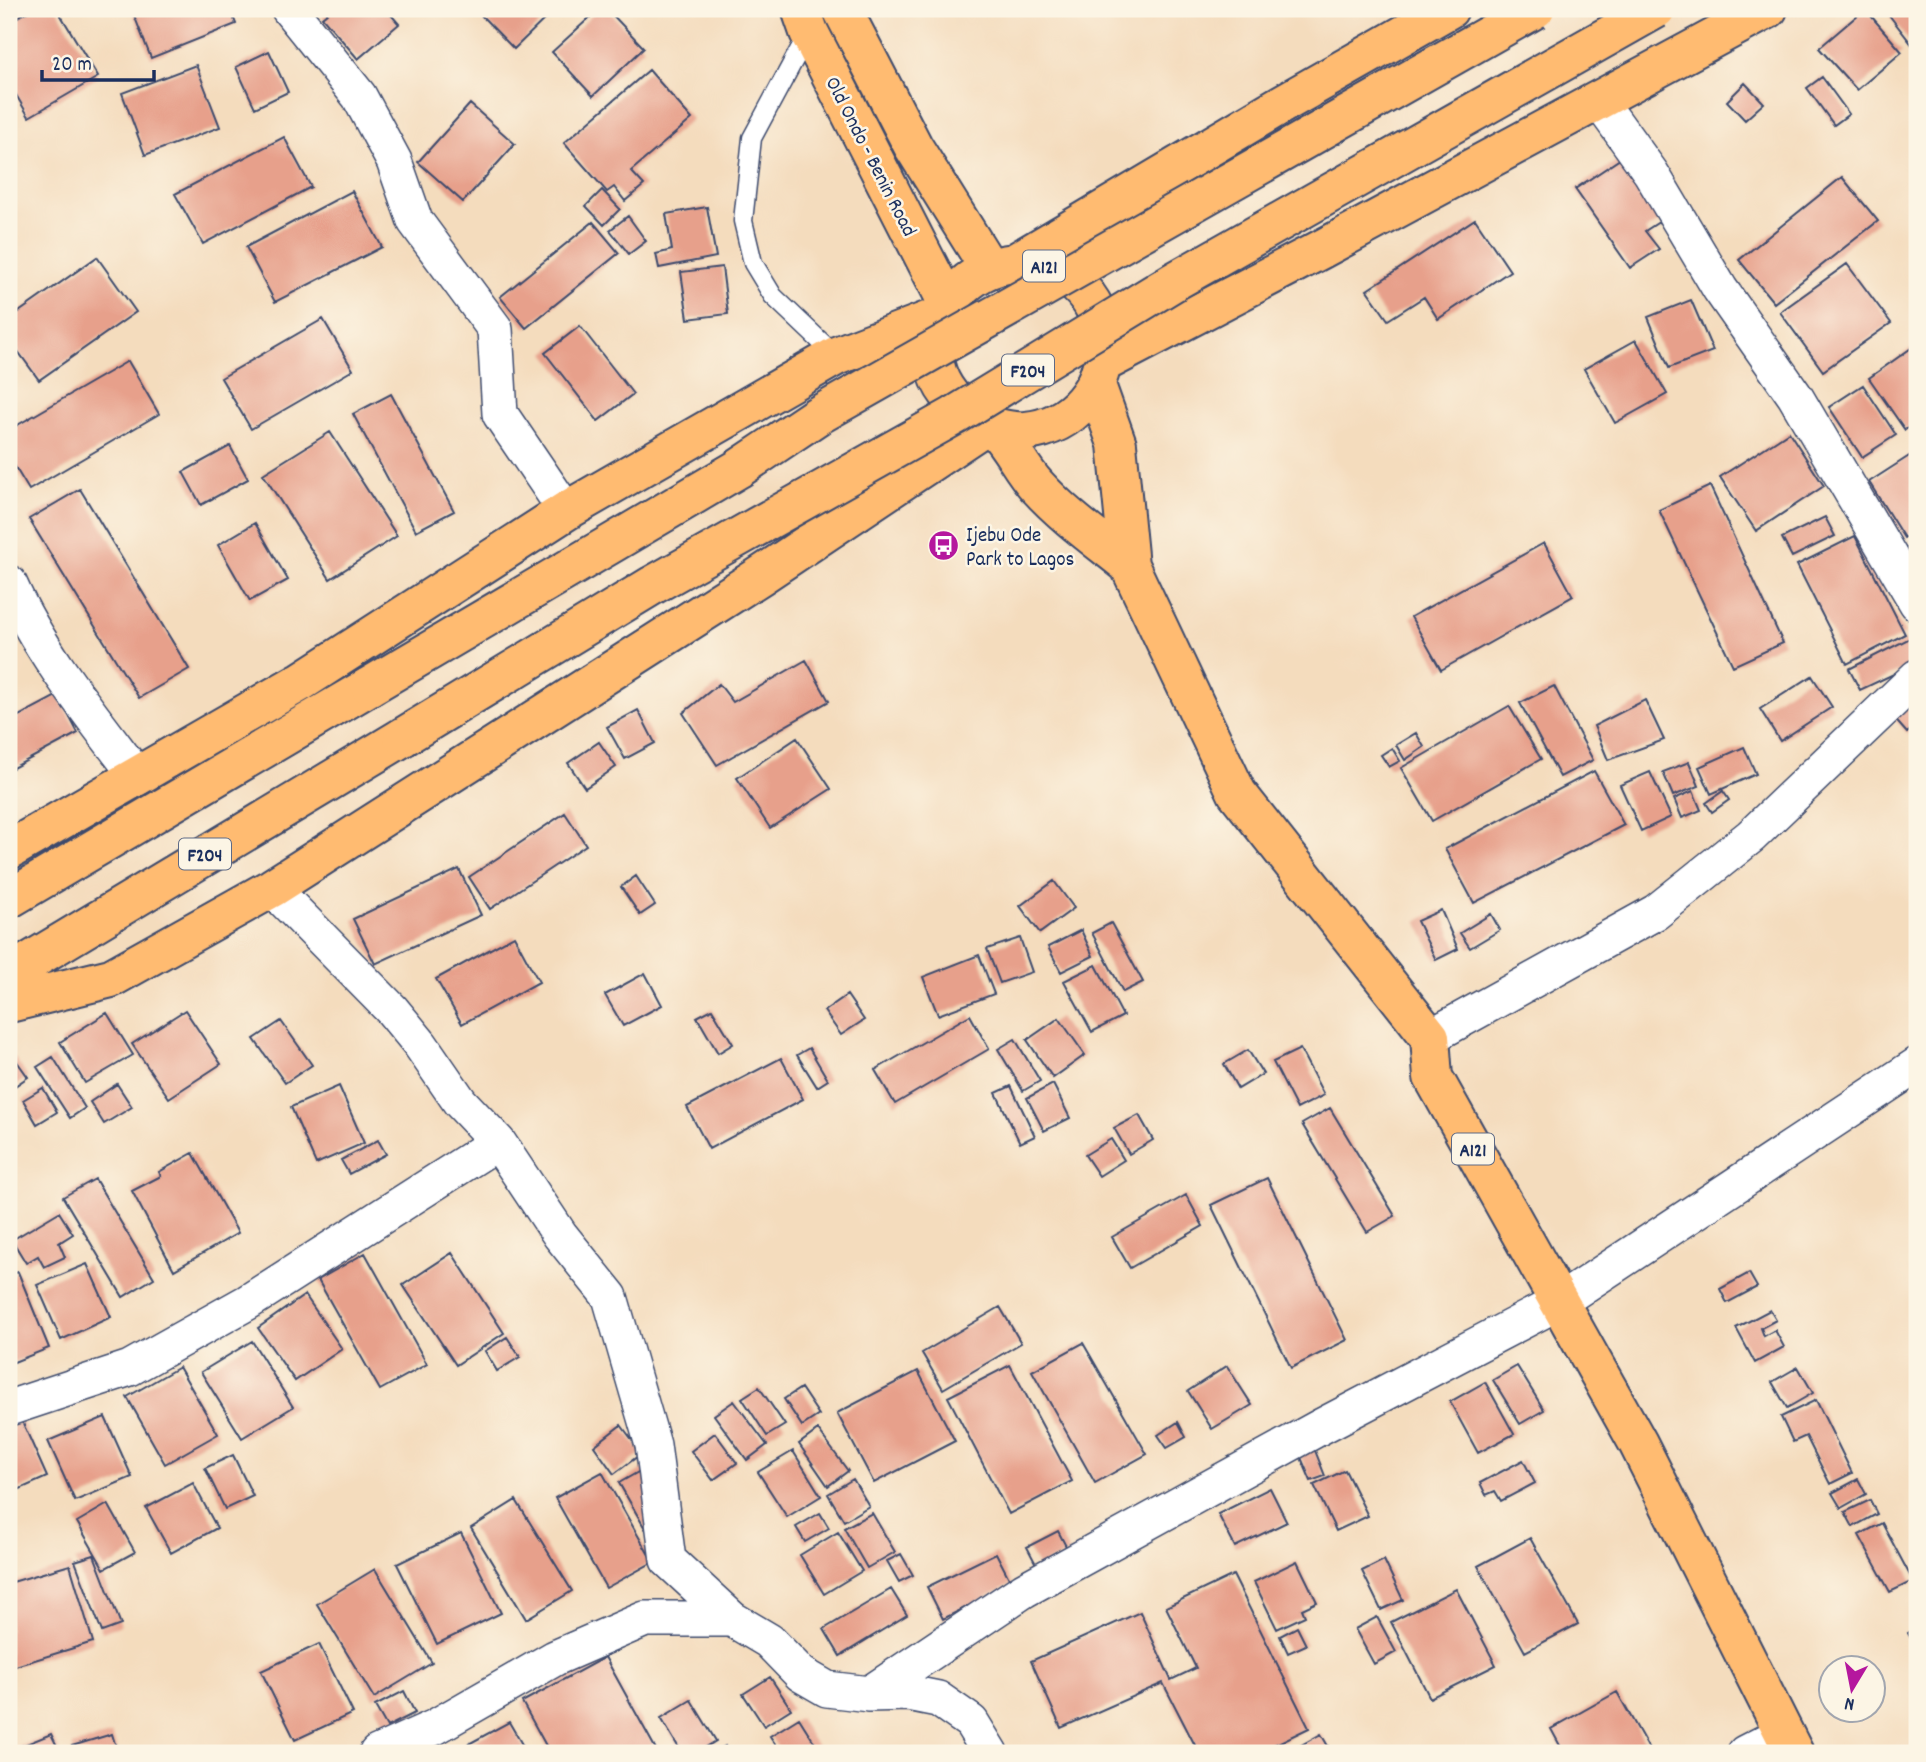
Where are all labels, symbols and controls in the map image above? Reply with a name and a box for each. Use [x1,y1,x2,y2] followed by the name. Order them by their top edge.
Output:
[42,38,154,82] scale bar
[52,51,92,81] text: 20 m
[816,72,923,243] street label: Old Ondo - Benin Road
[1023,250,1065,282] road number: A121
[1002,354,1054,386] road number: F204
[966,522,1074,576] place label: Ijebu Ode Park to Lagos
[926,529,960,563] bus stop icon: Ijebu Ode Park to Lagos
[179,838,231,870] road number: F204
[1452,1134,1494,1164] road number: A121
[1818,1654,1888,1724] north arrow
[1843,1688,1857,1716] text: N

